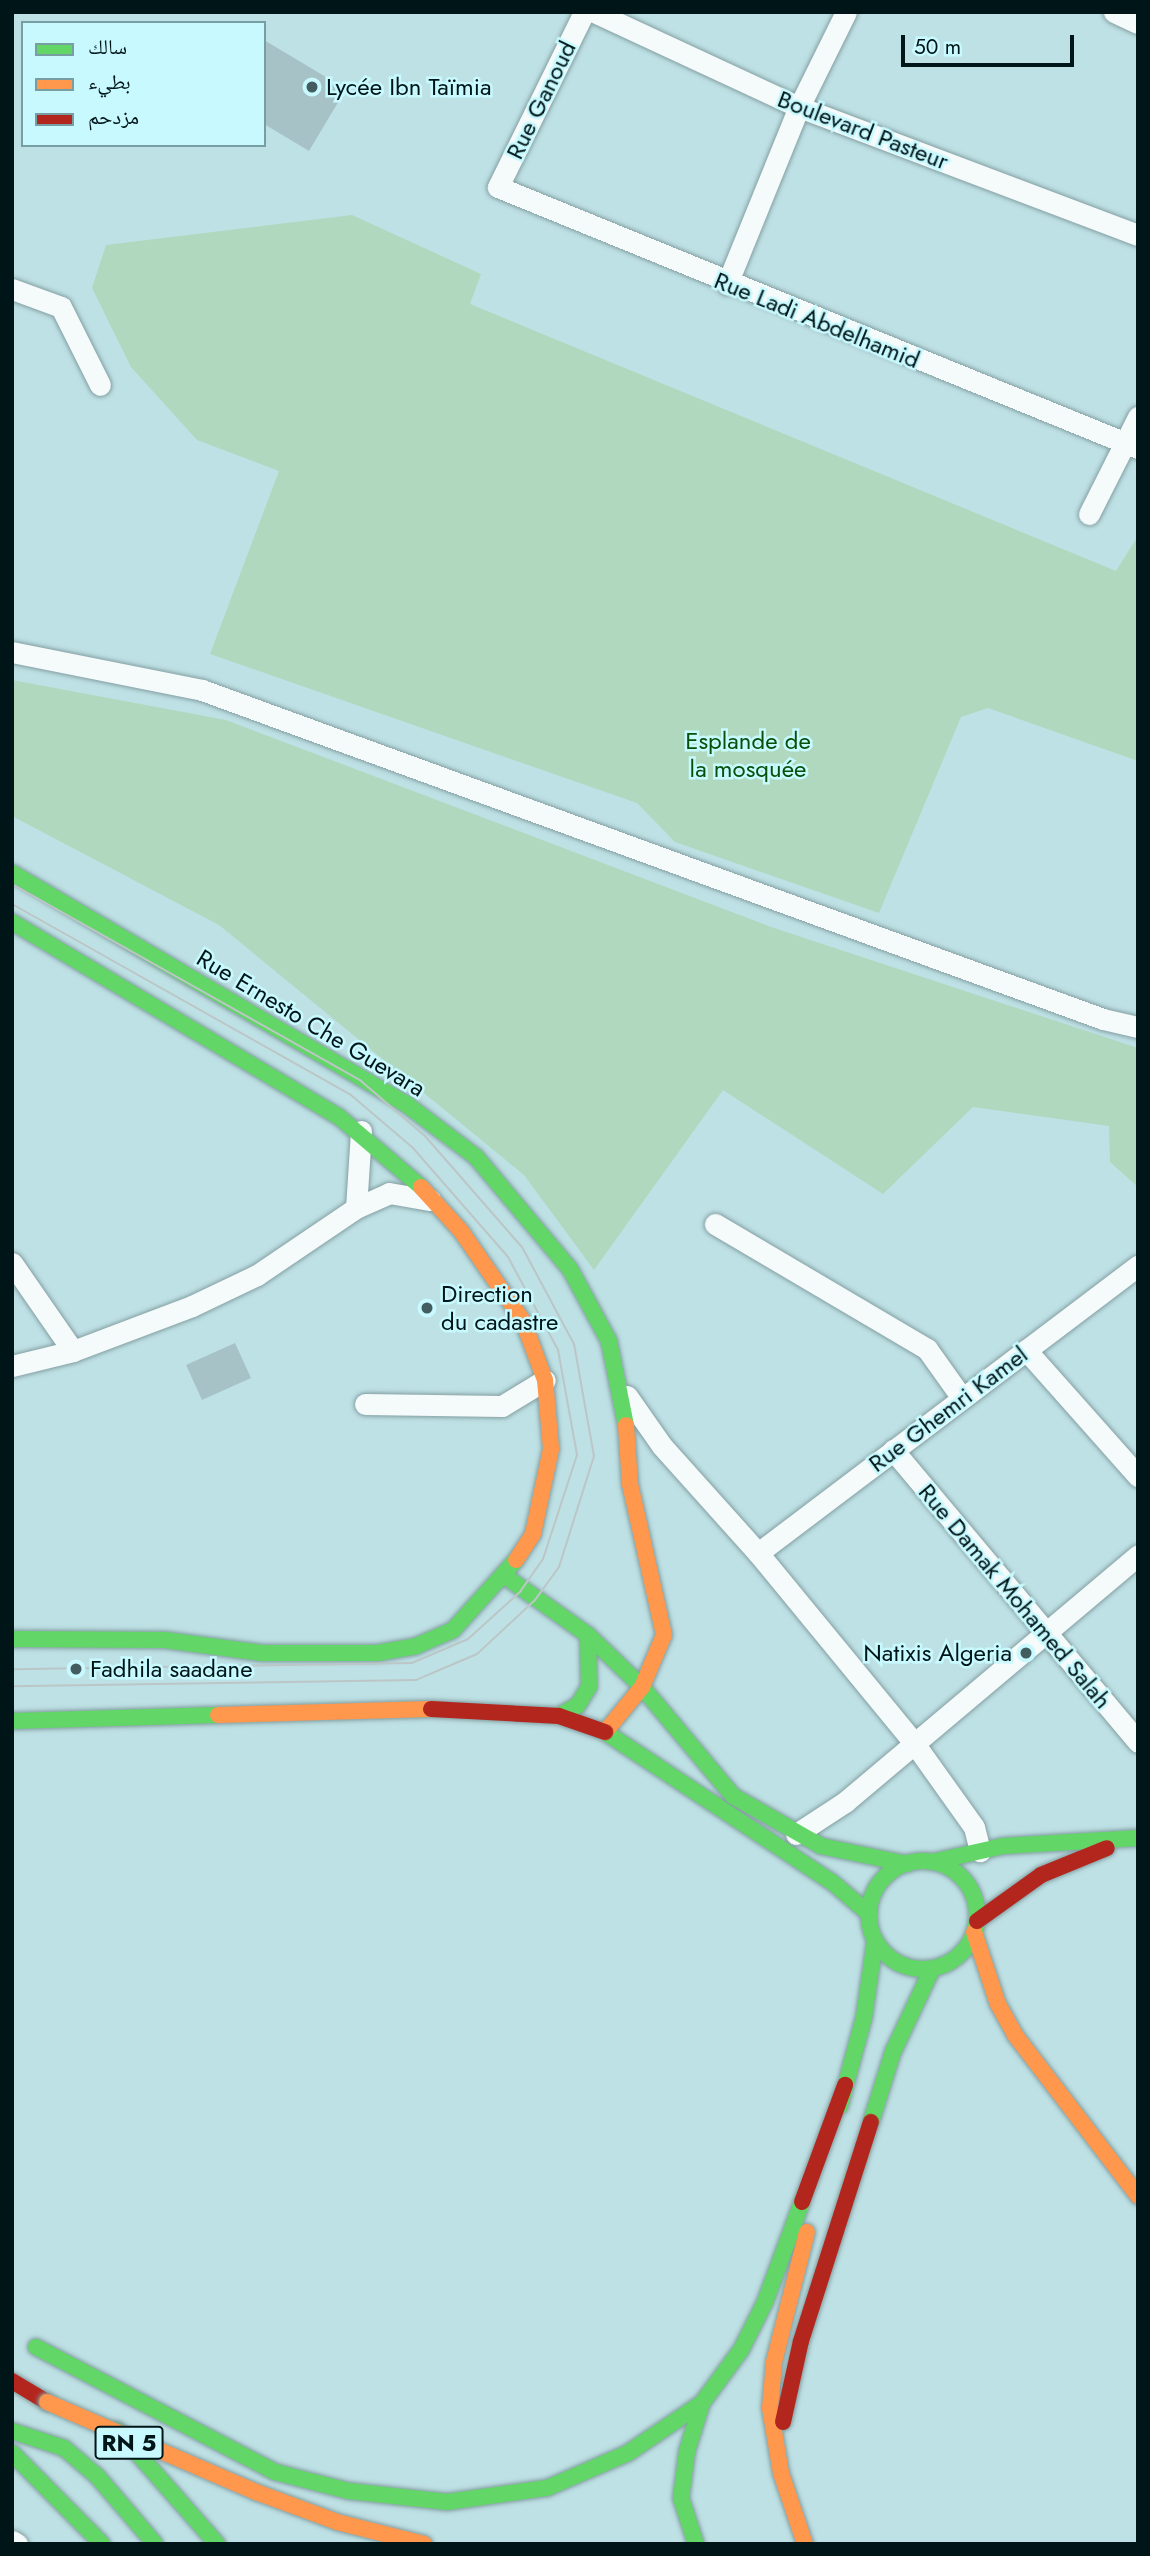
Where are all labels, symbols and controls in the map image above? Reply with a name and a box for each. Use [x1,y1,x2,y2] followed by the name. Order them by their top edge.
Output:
[21,21,266,147] legend
[905,21,1078,65] scale bar
[88,32,127,62] text: سالك
[914,32,961,62] text: 50 m
[500,36,582,164] street label: Rue Ganoud
[88,67,131,97] text: بطيء
[326,73,492,101] place label: Lycée Ibn Taïmia
[304,79,320,95] marker: Lycée Ibn Taïmia
[774,84,952,176] street label: Boulevard Pasteur
[88,102,139,132] text: مزدحم
[710,266,924,374] street label: Rue Ladi Abdelhamid
[685,727,811,783] park label: Esplande de la mosquée
[192,943,430,1103] street label: Rue Ernesto Che Guevara
[441,1280,558,1336] place label: Direction du cadastre
[419,1300,435,1316] marker: Direction du cadastre
[863,1340,1033,1478] street label: Rue Ghemri Kamel
[913,1478,1117,1714] street label: Rue Damak Mohamed Salah
[863,1639,1012,1667] place label: Natixis Algeria
[1018,1645,1034,1661] marker: Natixis Algeria
[90,1655,253,1683] place label: Fadhila saadane
[68,1661,84,1677] marker: Fadhila saadane
[94,2424,164,2462] road number: RN 5

